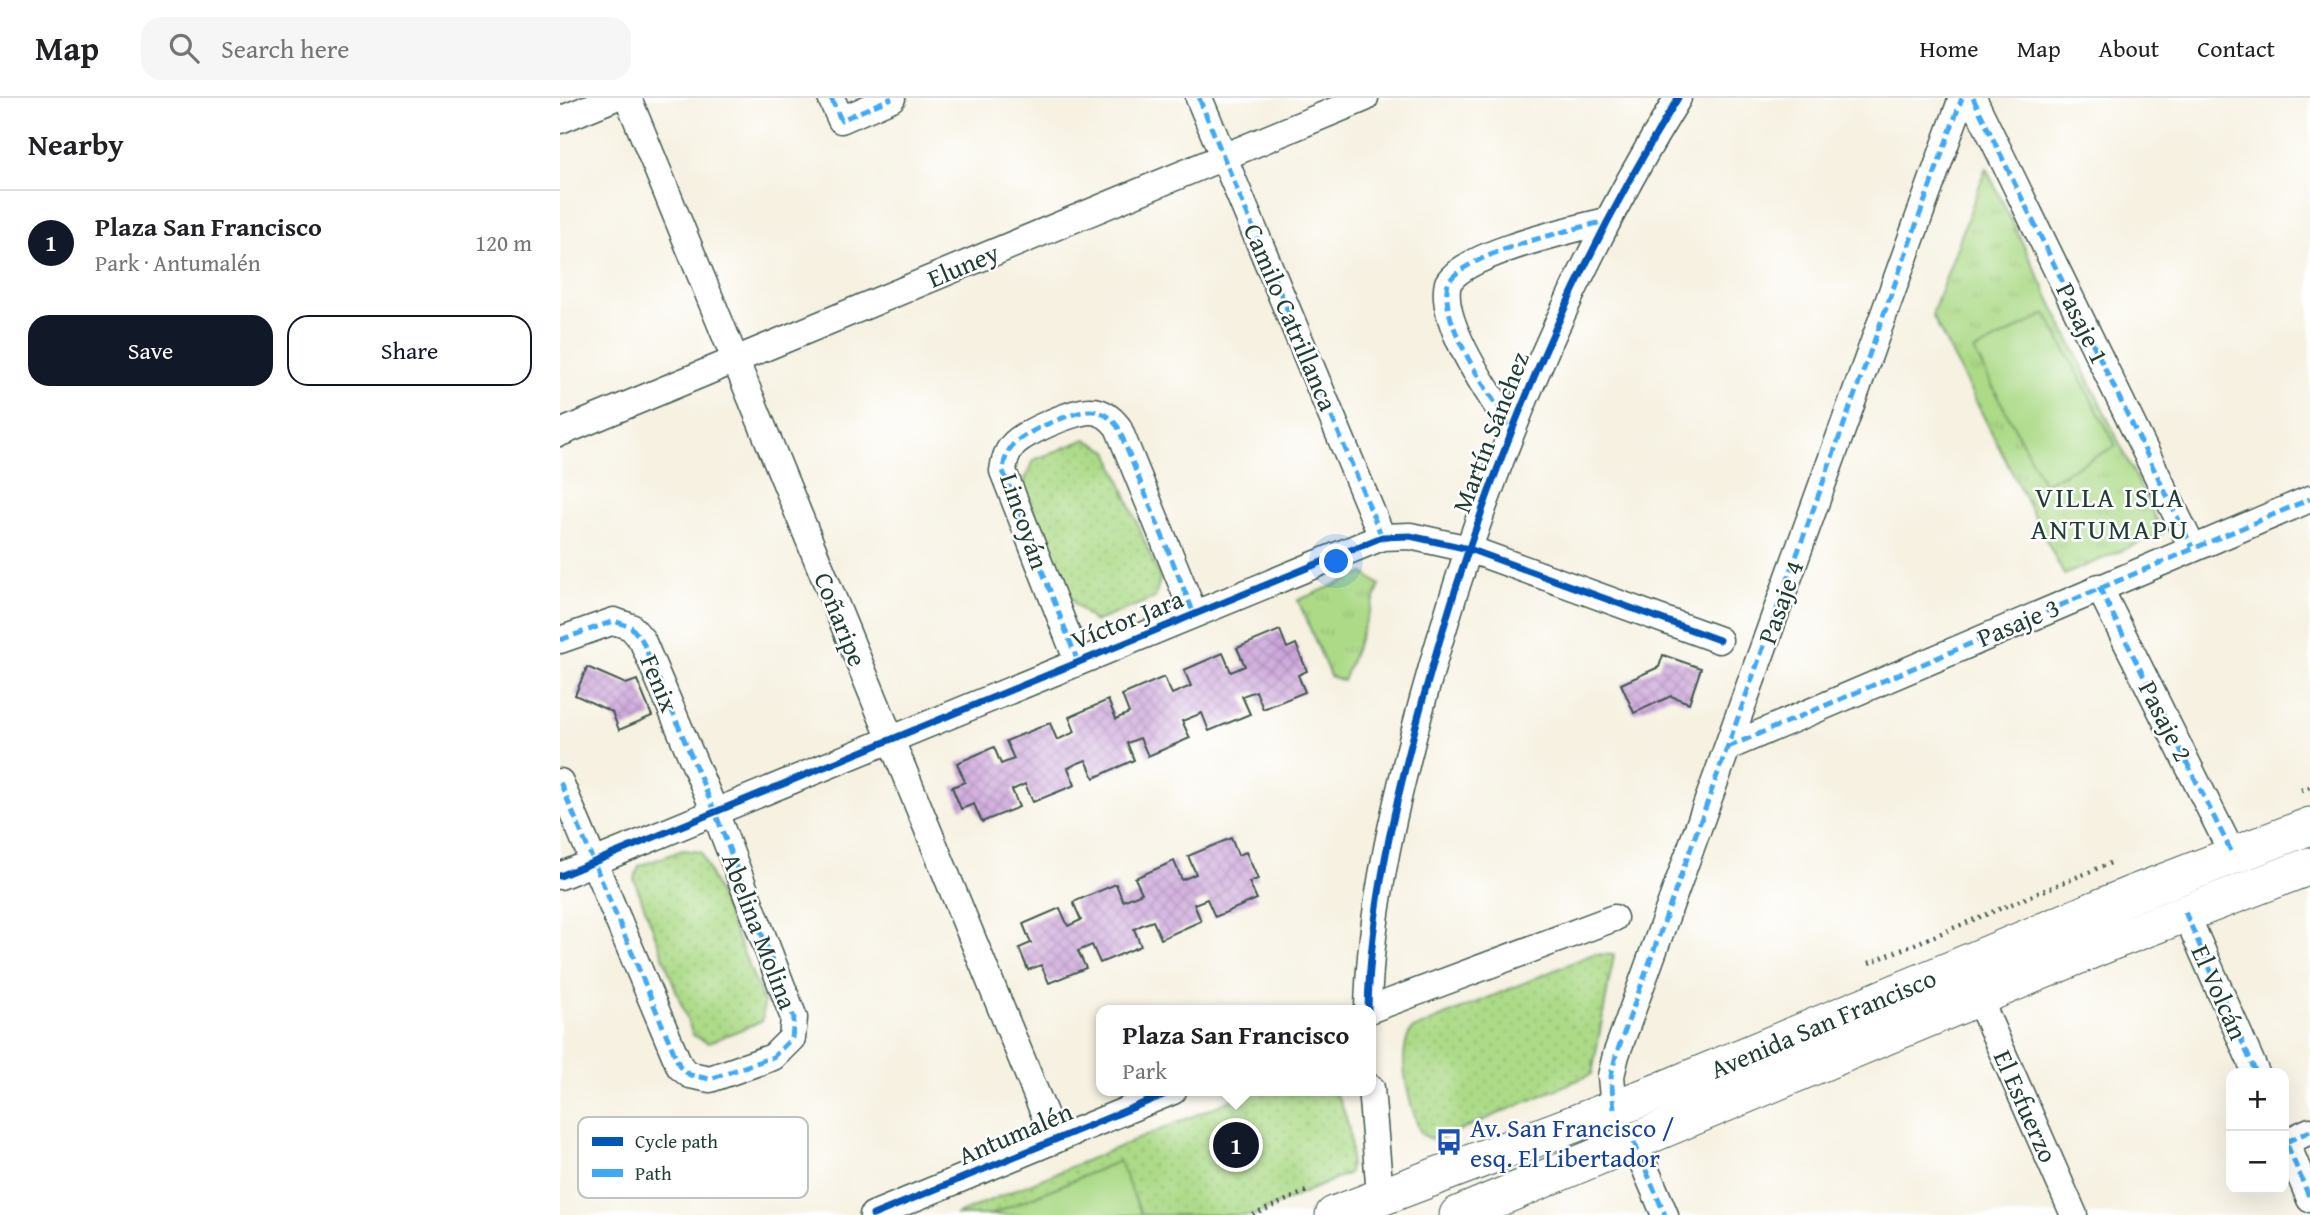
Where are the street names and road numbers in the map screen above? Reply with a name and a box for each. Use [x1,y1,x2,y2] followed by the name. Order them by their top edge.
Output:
[1234,217,1348,417] street label: Camilo Catrillanca
[921,233,1005,297] street label: Eluney
[2047,276,2119,370] street label: Pasaje 1
[1441,346,1539,518] street label: Martín Sánchez
[990,468,1060,575] street label: Lincoyán
[1747,555,1813,649] street label: Pasaje 4
[804,566,878,672] street label: Coñaripe
[1065,579,1190,659] street label: Víctor Jara
[1971,587,2065,657] street label: Pasaje 3
[631,648,690,718] street label: Fenix
[2129,674,2203,768] street label: Pasaje 2
[712,847,808,1016] street label: Abelina Molina
[2182,938,2258,1046] street label: El Volcán
[1704,958,1942,1088] street label: Avenida San Francisco
[1984,1043,2068,1169] street label: El Esfuerzo
[952,1091,1079,1175] street label: Antumalén

